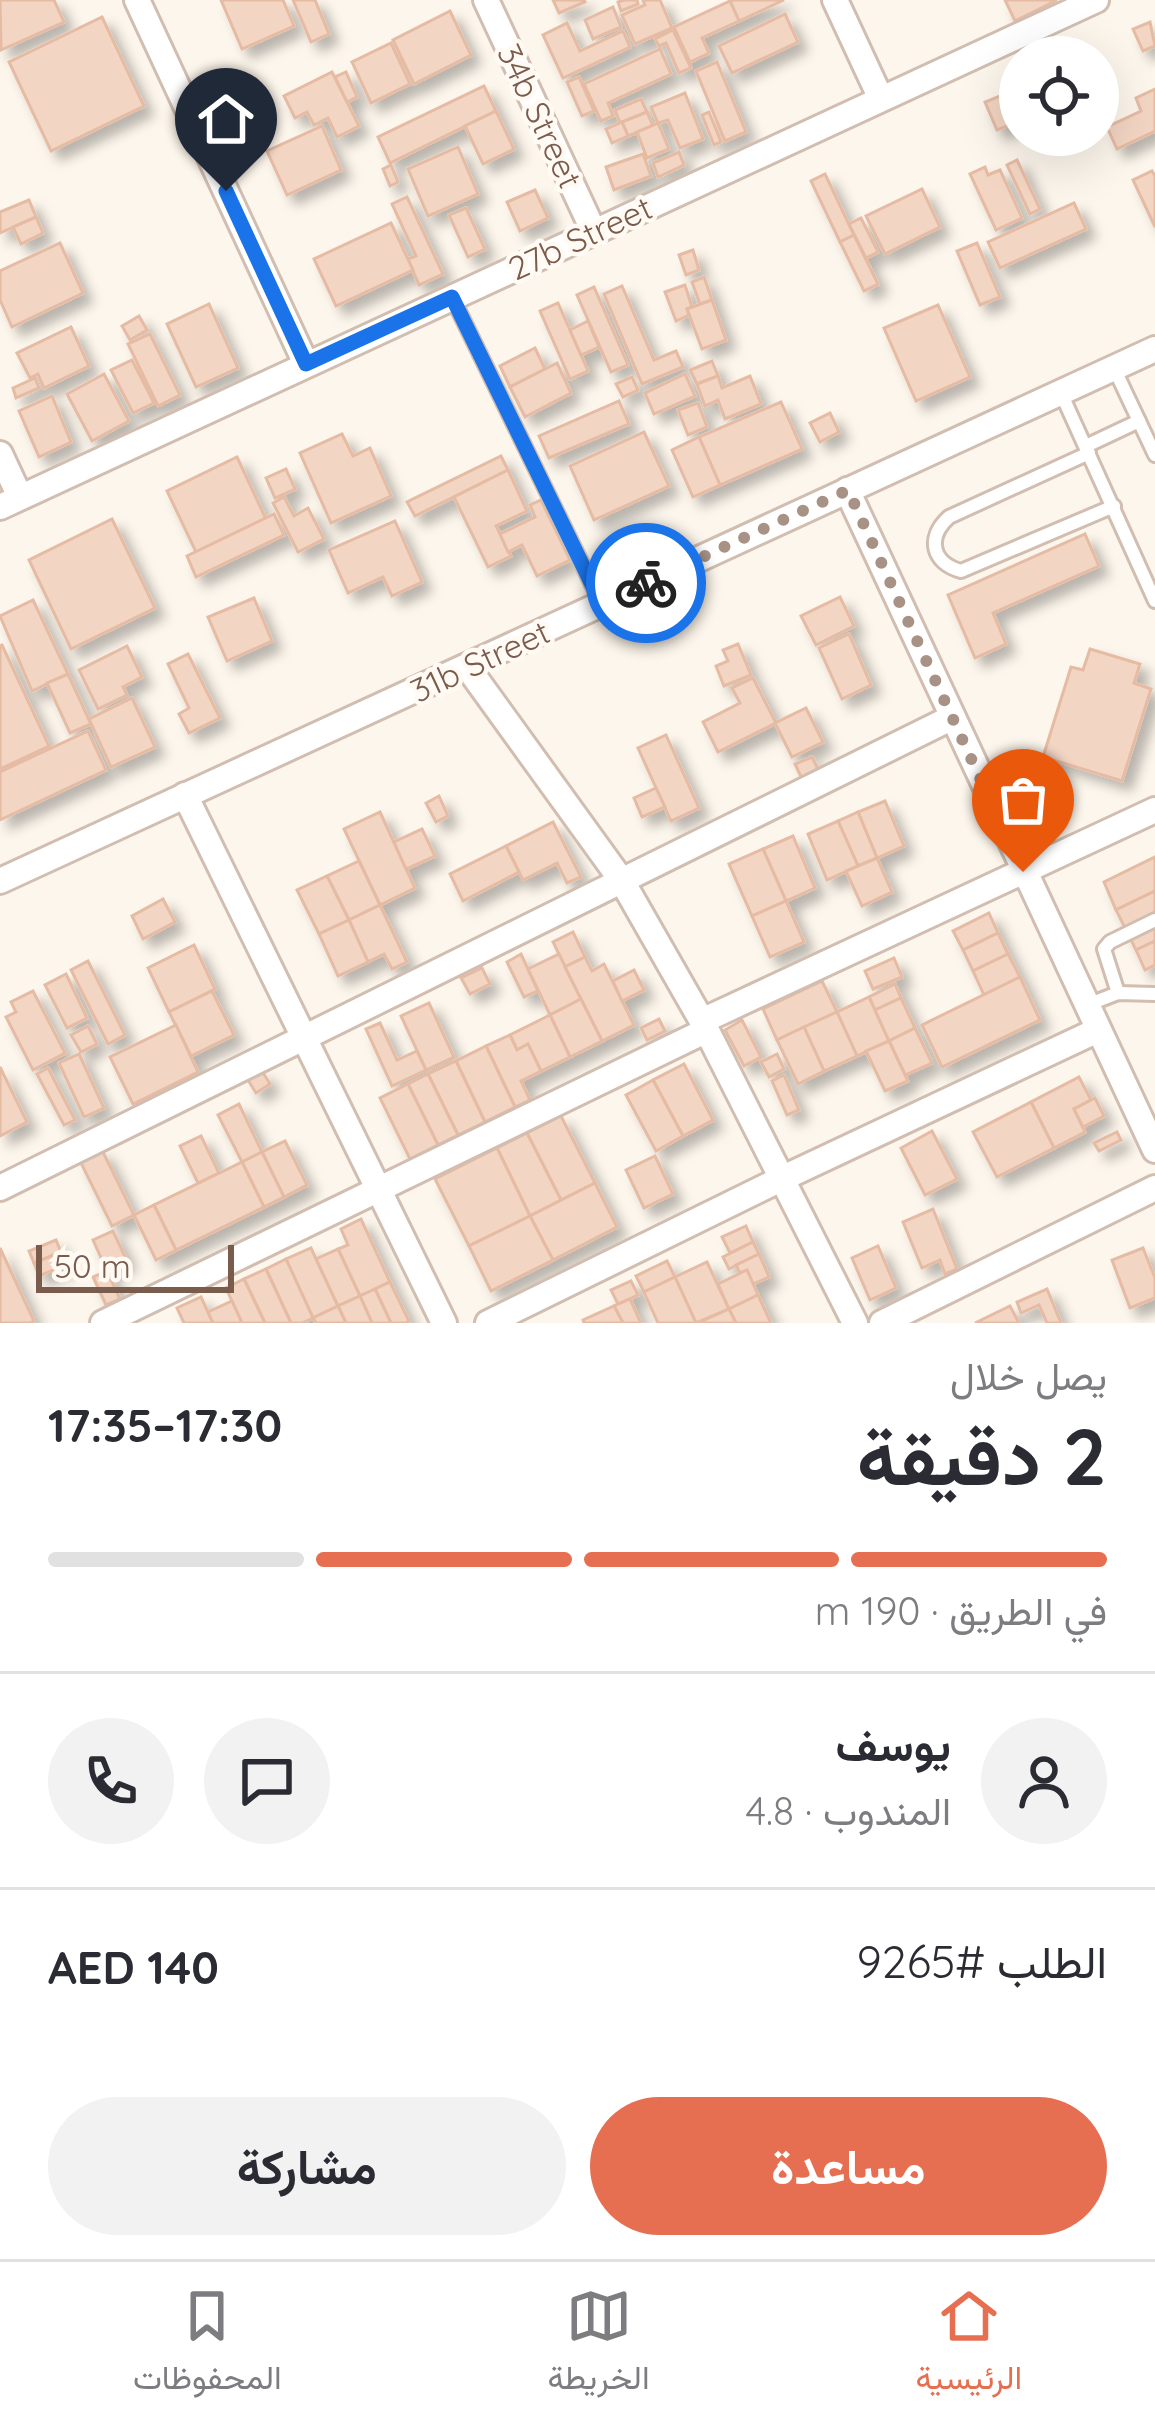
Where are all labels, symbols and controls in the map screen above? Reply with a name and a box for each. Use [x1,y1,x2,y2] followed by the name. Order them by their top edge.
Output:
[999,36,1119,156] map controls
[999,36,1119,156] button: locate
[489,37,592,194] street label: 34b Street
[175,68,277,191] pin
[193,86,259,152] icon: home
[501,186,658,289] street label: 27b Street
[586,523,706,643] courier
[613,550,679,616] icon: bike
[404,611,556,711] street label: 31b Street
[972,749,1074,872] pin
[990,767,1056,833] icon: bag
[36,1239,234,1292] scale bar
[54,1245,131,1286] text: 50 m
[950,1351,1107,1400] text: يصل خلال
[48,1397,282,1453] text: 17:30–17:35
[857,1407,1107,1505] text: 2 دقيقة
[815,1586,1107,1635] text: في الطريق · 190 m
[836,1716,951,1772] text: يوسف
[48,1718,174,1844] button: phone
[204,1718,330,1844] button: chat
[981,1718,1107,1844] button: person
[745,1786,951,1835] text: المندوب · 4.8
[857,1933,1107,1989] text: الطلب #9265
[48,1939,219,1995] text: AED 140
[48,2097,566,2235] button: مشاركة
[590,2097,1107,2235] button: مساعدة
[133,2283,282,2407] tab: المحفوظات
[547,2283,650,2407] tab: الخريطة
[915,2283,1022,2407] tab: الرئيسية

